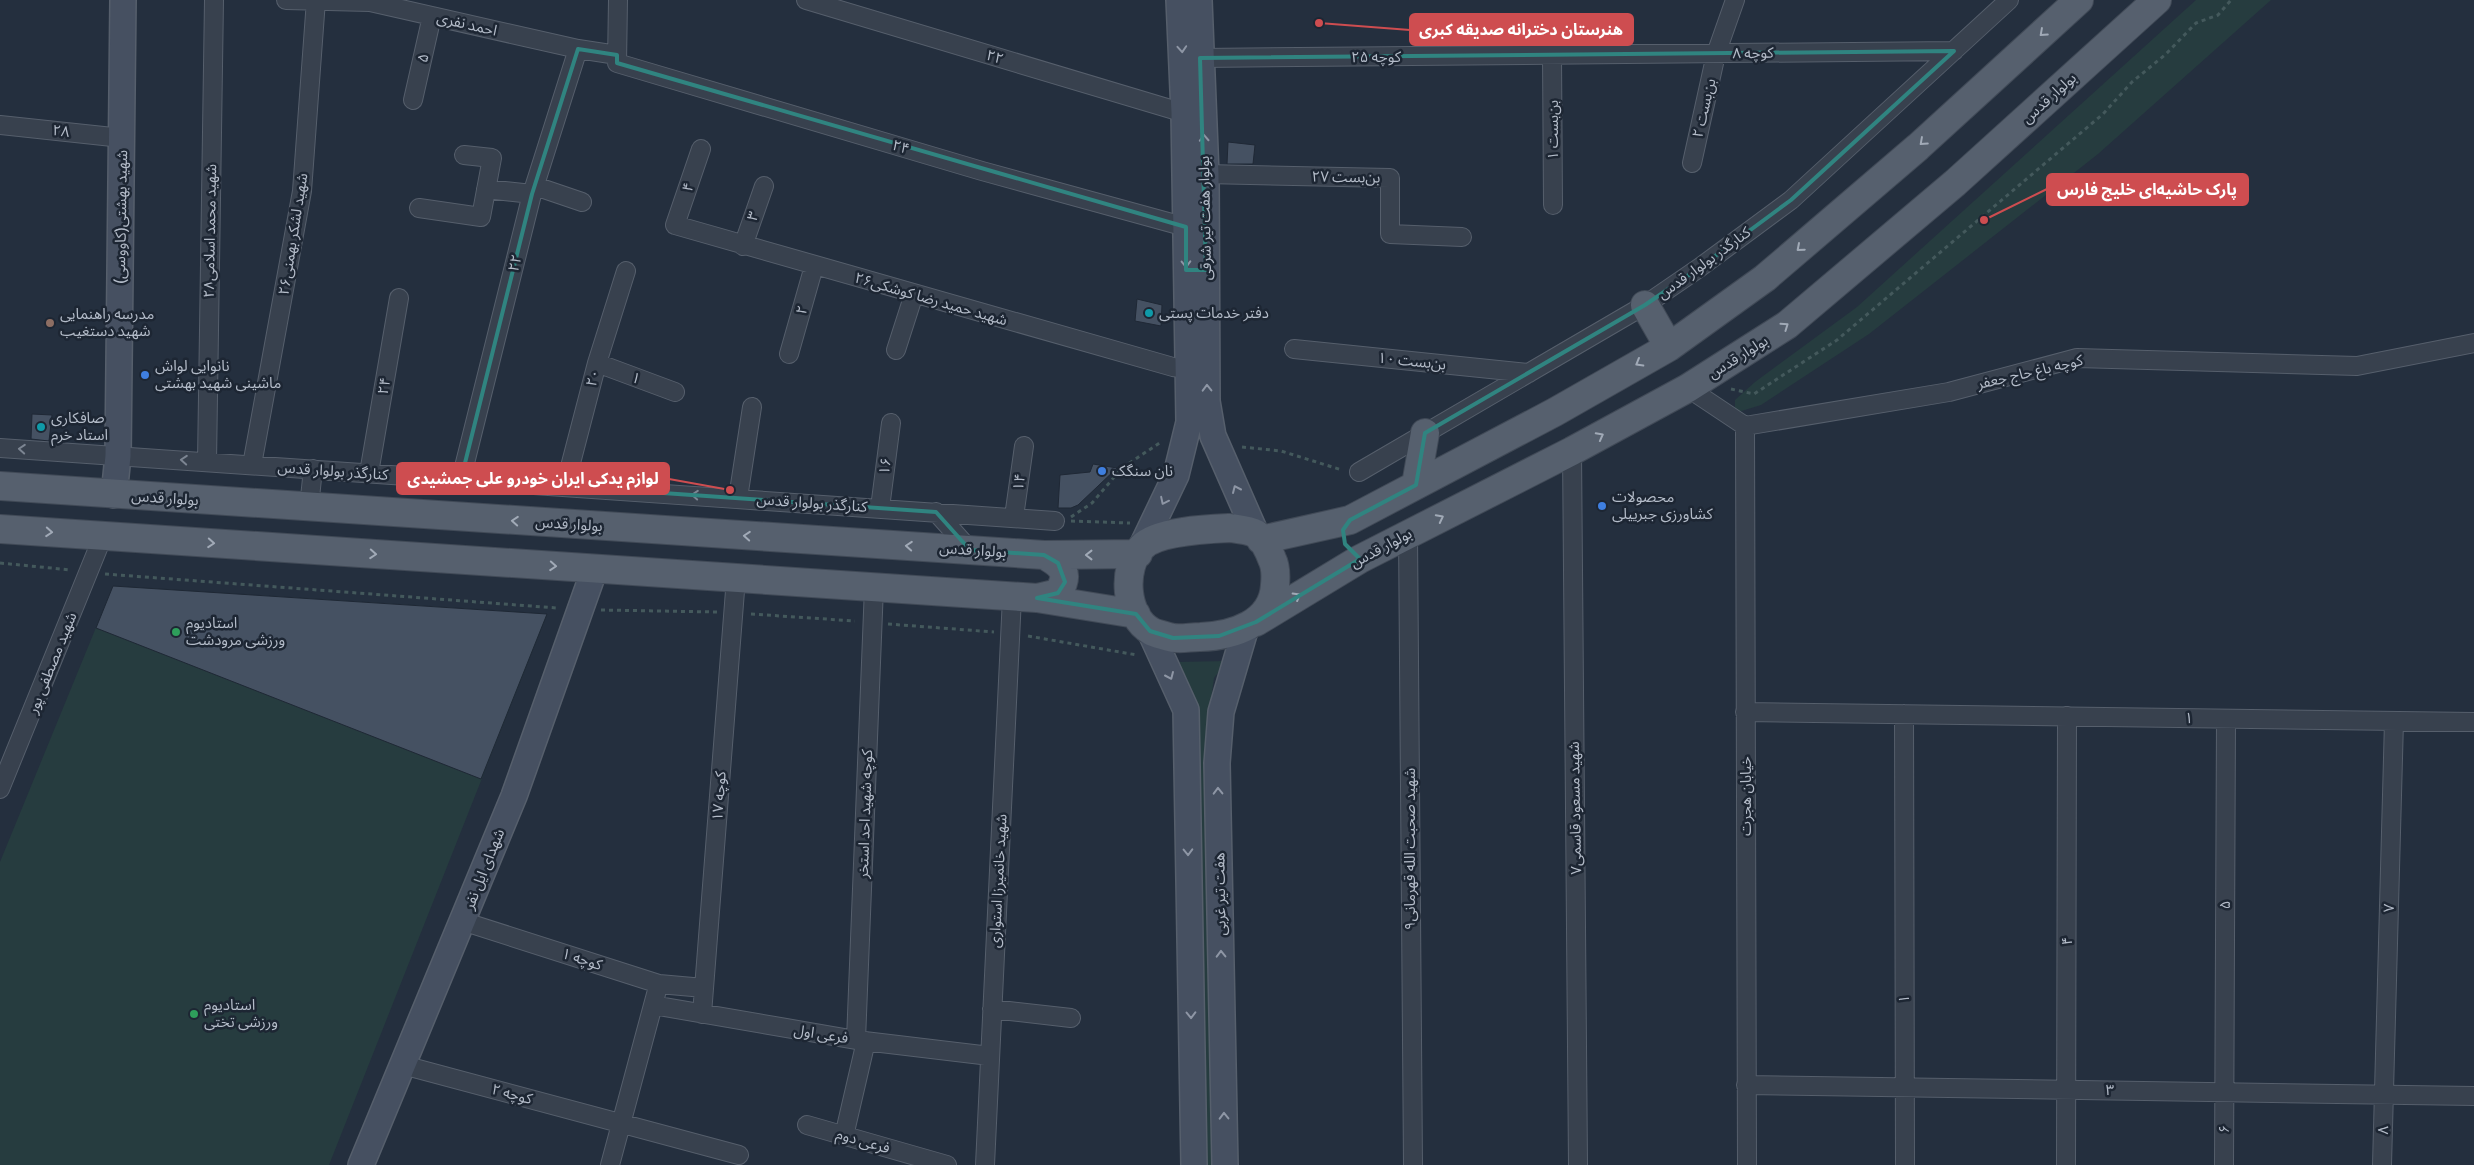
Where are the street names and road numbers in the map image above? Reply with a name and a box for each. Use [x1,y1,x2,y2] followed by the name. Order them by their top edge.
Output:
[435,8,499,40] street label: احمد نفری
[1732,44,1775,63] street label: کوچه ۸
[984,46,1006,68] street label: ۲۲
[1351,48,1402,67] street label: کوچه ۲۵
[413,52,433,64] street label: ۵
[2018,69,2080,127] street label: بولوار قدس
[1688,77,1720,139] street label: بن‌بست ۲
[1544,100,1562,160] street label: بن‌بست ۱
[52,121,71,141] street label: ۲۸
[890,136,912,158] street label: ۲۴
[111,150,131,284] street label: شهید بهشتی(کاووسی)
[1195,156,1215,280] street label: بولوار هفت تیر شرقی
[200,164,220,298] street label: شهید محمد اسلامی۲۸
[1312,167,1380,187] street label: بن‌بست ۲۷
[274,171,312,296] street label: شهید لشکر بهمنی۲۶
[678,180,698,194] street label: ۴
[743,209,763,223] street label: ۳
[1654,223,1755,303] street label: کنارگذر بولوار قدس
[504,252,526,274] street label: ۲۲
[853,269,1010,329] street label: شهید حمید رضا کوشکی۲۶
[792,303,812,317] street label: ۲
[1705,332,1771,382] street label: بولوار قدس
[1377,348,1447,374] street label: بن‌بست ۱۰
[1974,351,2086,396] street label: کوچه باغ حاج جعفر
[582,367,604,389] street label: ۲۰
[629,368,643,388] street label: ۱
[374,376,394,396] street label: ۲۴
[875,456,895,476] street label: ۱۶
[277,458,390,484] street label: کنارگذر بولوار قدس
[1009,472,1029,492] street label: ۱۴
[131,487,199,509] street label: بولوار قدس
[756,490,869,516] street label: کنارگذر بولوار قدس
[535,513,603,535] street label: بولوار قدس
[1347,524,1415,572] street label: بولوار قدس
[939,539,1007,561] street label: بولوار قدس
[23,609,82,718] street label: شهید مصطفی پور
[2185,709,2193,727] street label: ۱
[1565,741,1585,875] street label: شهید مسعود قاسمی۷
[854,748,877,880] street label: کوچه شهید احد استخر
[1737,756,1755,836] street label: خیابان هجرت
[1401,768,1419,930] street label: شهید صحبت الله قهرمانی۹
[708,770,731,822] street label: کوچه ۱۷
[986,813,1011,948] street label: شهید خانمیرزا استواری
[459,826,508,913] street label: شهدای ایل نفر
[1210,852,1230,936] street label: هفت تیر غربی
[2216,901,2234,909] street label: ۵
[2380,903,2398,913] street label: ۷
[2058,937,2076,945] street label: ۴
[559,944,605,975] street label: کوچه ۱
[1895,995,1913,1003] street label: ۱
[793,1021,850,1047] street label: فرعی اول
[489,1080,535,1109] street label: کوچه ۲
[2106,1081,2115,1099] street label: ۳
[833,1125,892,1159] street label: فرعی دوم
[2215,1125,2233,1133] street label: ۶
[2374,1125,2392,1134] street label: ۸

